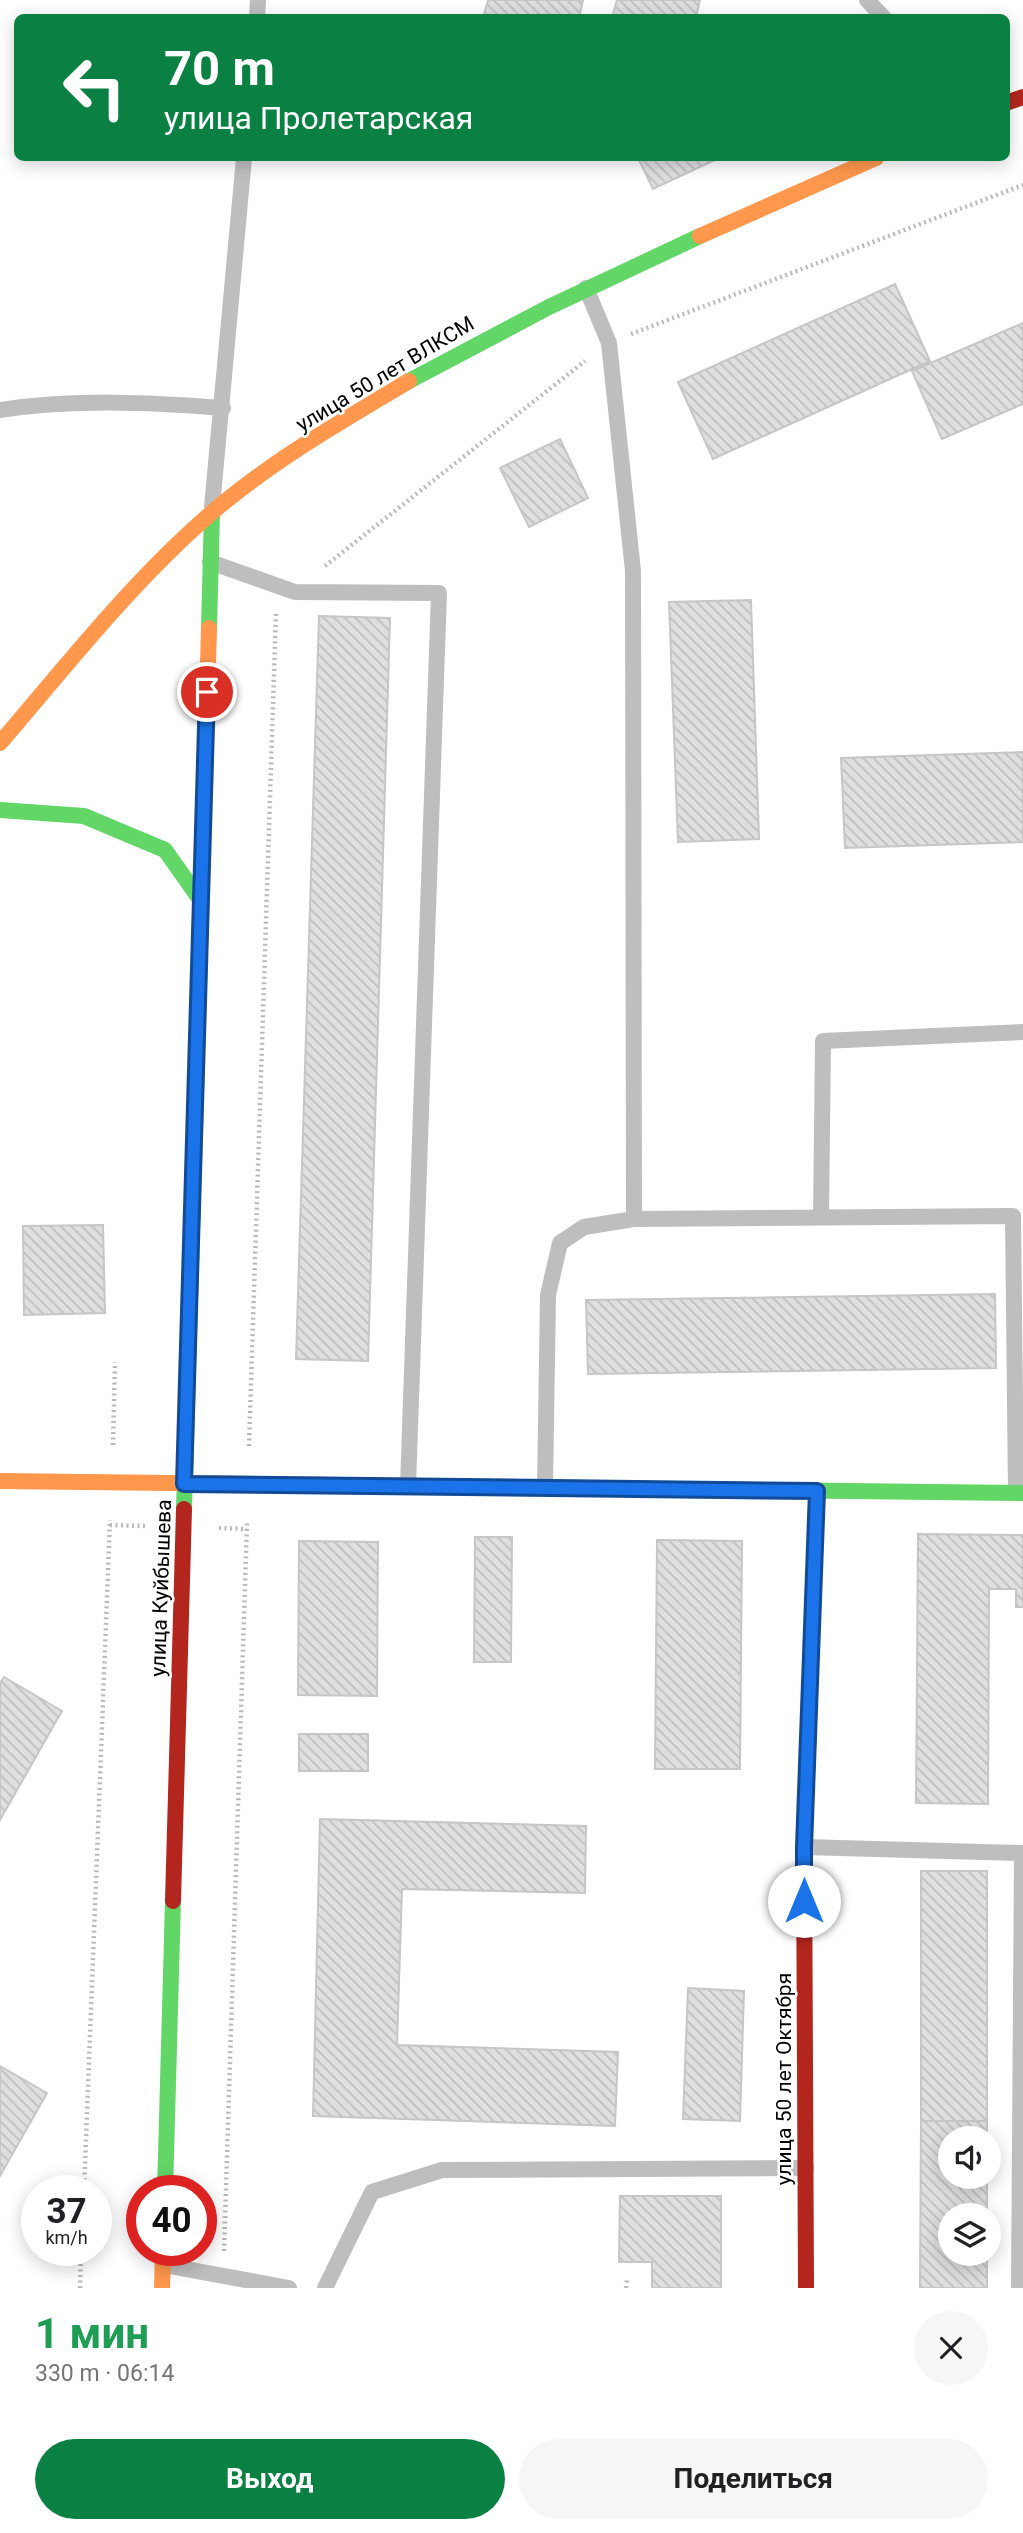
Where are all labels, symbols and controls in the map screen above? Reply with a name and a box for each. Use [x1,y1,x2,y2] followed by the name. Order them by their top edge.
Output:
[164,40,275,97] text: 70 m
[49,42,140,133] icon: left
[164,99,473,137] text: улица Пролетарская
[292,311,478,437] street label: улица 50 лет ВЛКСМ
[177,662,237,722] pin
[188,673,226,711] icon: arrive
[146,1499,176,1677] street label: улица Куйбышева
[767,1864,841,1938] position arrow
[772,1973,796,2185] street label: улица 50 лет Октября
[938,2126,1001,2266] map controls
[938,2126,1001,2189] button: sound
[126,2175,217,2266] speed limit sign: 40
[46,2191,87,2232] text: 37
[938,2203,1001,2266] button: layers
[45,2227,88,2248] text: km/h
[35,2309,149,2358] text: 1 мин
[914,2311,988,2385] button: close
[35,2360,174,2387] text: 330 m · 06:14
[35,2439,505,2519] button: Выход
[519,2439,988,2519] button: Поделиться

